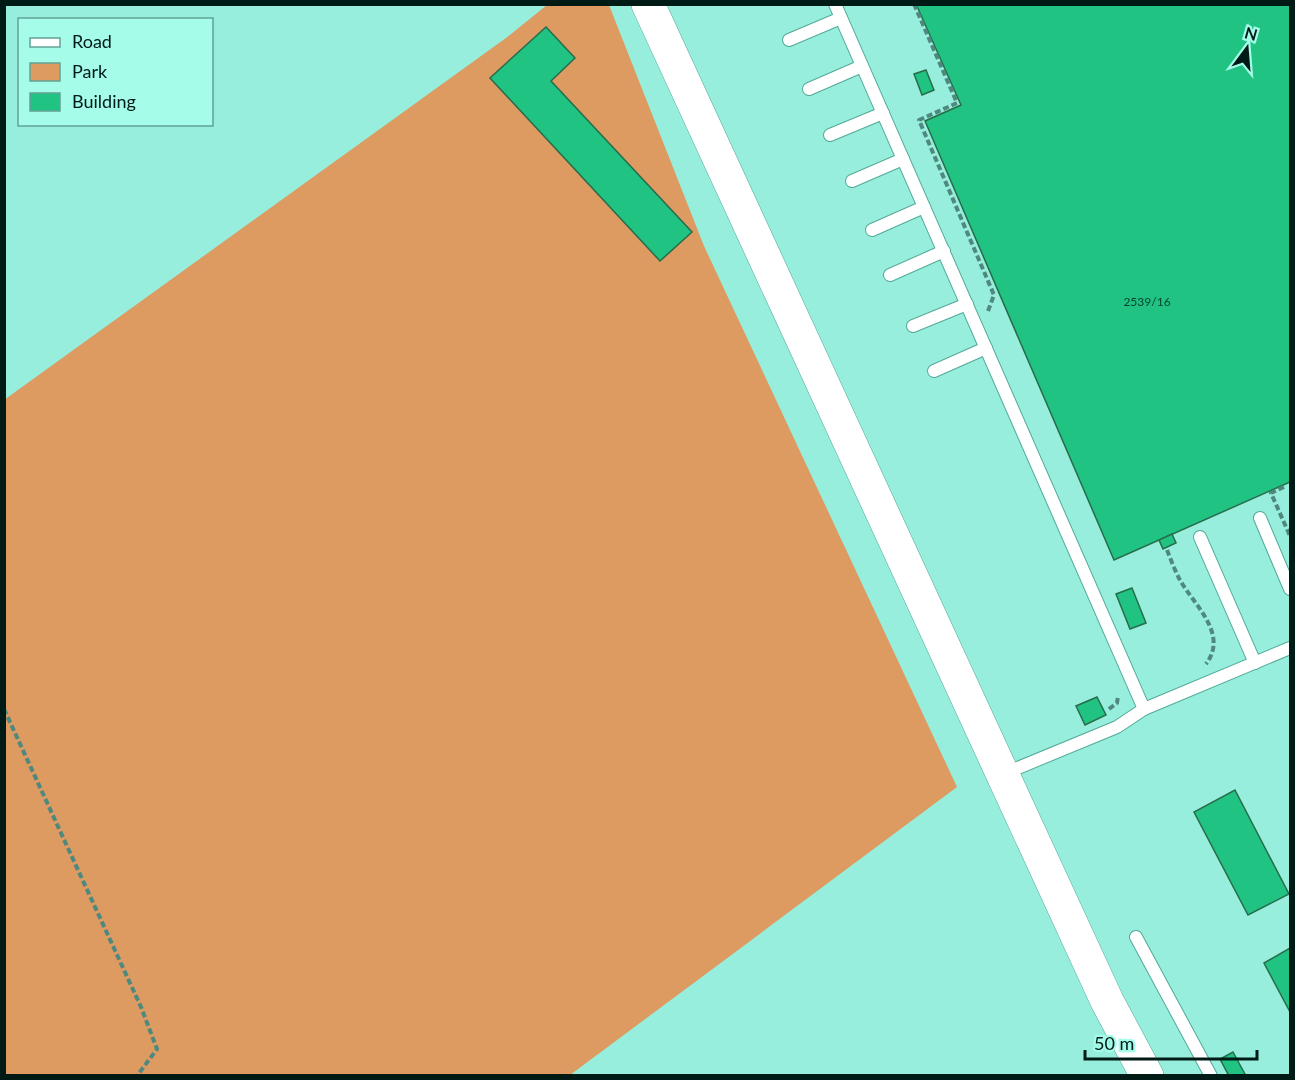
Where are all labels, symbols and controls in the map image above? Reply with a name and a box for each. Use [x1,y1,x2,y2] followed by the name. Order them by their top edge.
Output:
[18,18,213,126] legend
[1217,18,1277,78] north arrow
[1243,22,1260,44] text: N
[72,30,112,52] text: Road
[72,60,108,82] text: Park
[72,90,136,112] text: Building
[1123,294,1171,309] house number: 2539/16
[1085,1023,1258,1061] scale bar
[1094,1032,1134,1054] text: 50 m

